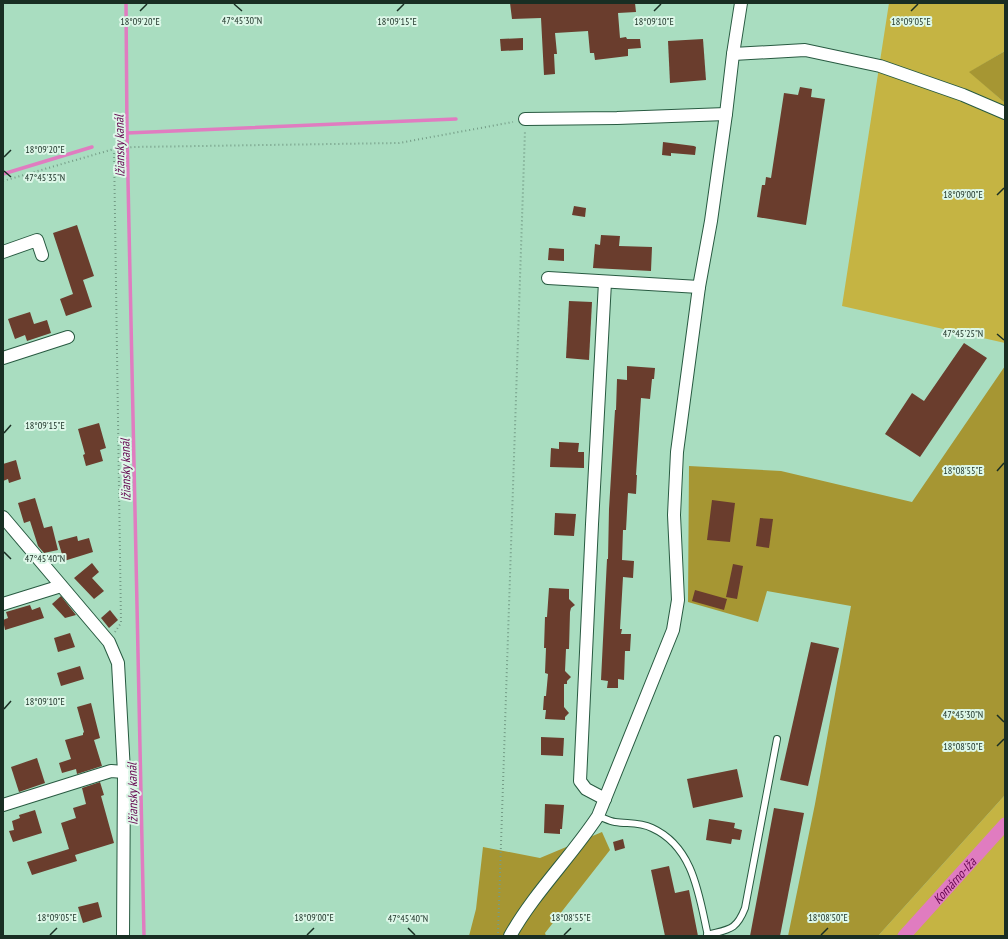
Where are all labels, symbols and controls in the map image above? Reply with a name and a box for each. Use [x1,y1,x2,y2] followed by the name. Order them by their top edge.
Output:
[222,14,262,27] text: 47°45'30"N
[120,15,160,28] text: 18°09'20"E
[377,15,417,28] text: 18°09'15"E
[634,15,674,28] text: 18°09'10"E
[891,15,931,28] text: 18°09'05"E
[110,113,129,177] water label: Ižiansky kanál
[25,143,65,156] text: 18°09'20"E
[25,171,65,184] text: 47°45'35"N
[943,188,983,201] text: 18°09'00"E
[943,327,983,340] text: 47°45'25"N
[25,419,65,432] text: 18°09'15"E
[116,437,135,501] water label: Ižiansky kanál
[943,464,983,477] text: 18°08'55"E
[25,552,65,565] text: 47°45'40"N
[25,695,65,708] text: 18°09'10"E
[943,708,983,721] text: 47°45'30"N
[943,740,983,753] text: 18°08'50"E
[123,761,142,825] water label: Ižiansky kanál
[929,853,980,907] water label: Komárno-Iža
[37,911,77,924] text: 18°09'05"E
[294,911,334,924] text: 18°09'00"E
[551,911,591,924] text: 18°08'55"E
[808,911,848,924] text: 18°08'50"E
[388,912,428,925] text: 47°45'40"N

